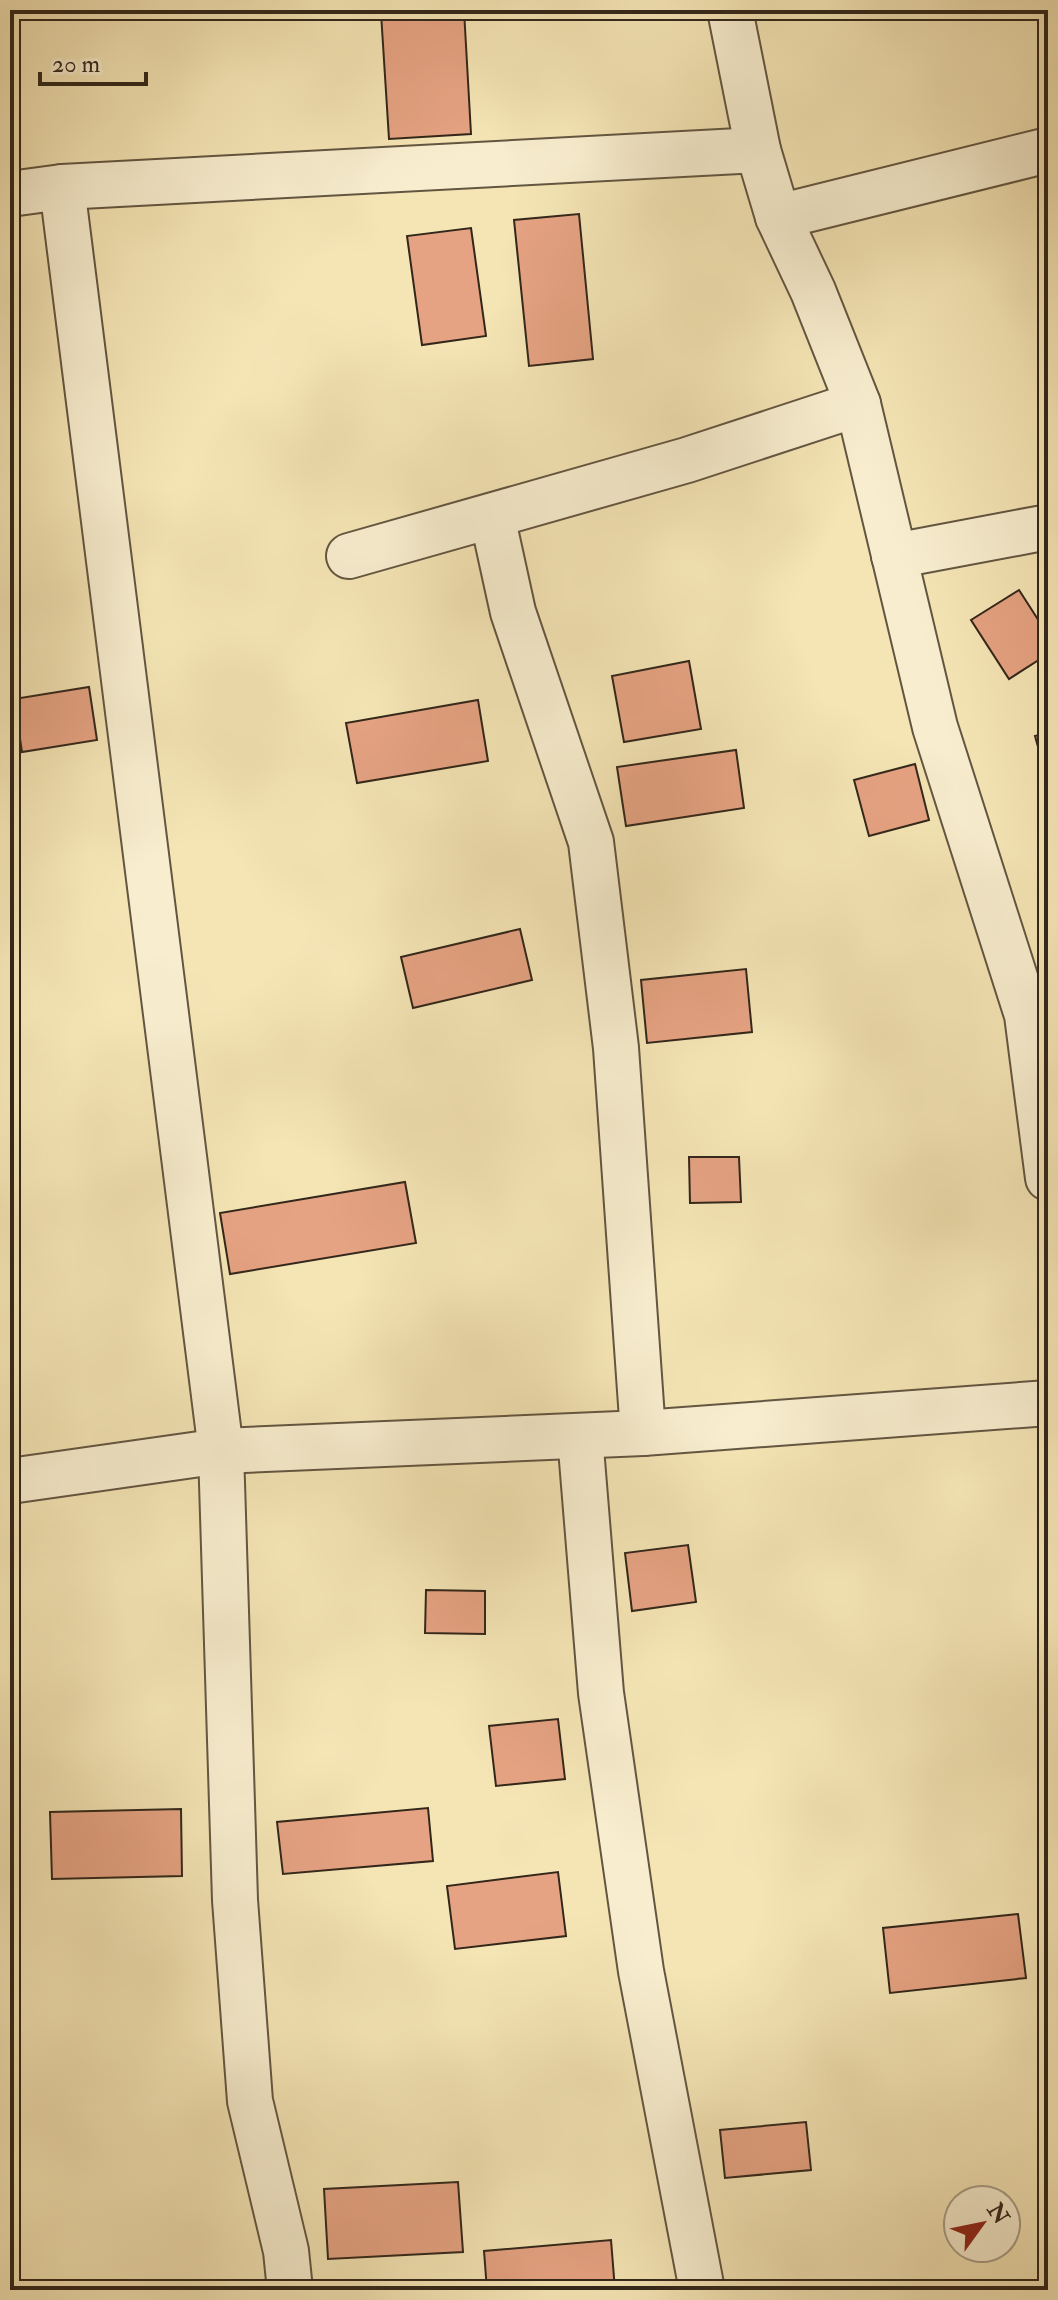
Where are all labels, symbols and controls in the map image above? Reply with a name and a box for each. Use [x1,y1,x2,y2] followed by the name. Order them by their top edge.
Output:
[40,36,146,86] scale bar
[52,49,101,80] text: 20 m
[942,2184,1022,2264] north arrow
[980,2197,1015,2230] text: N

